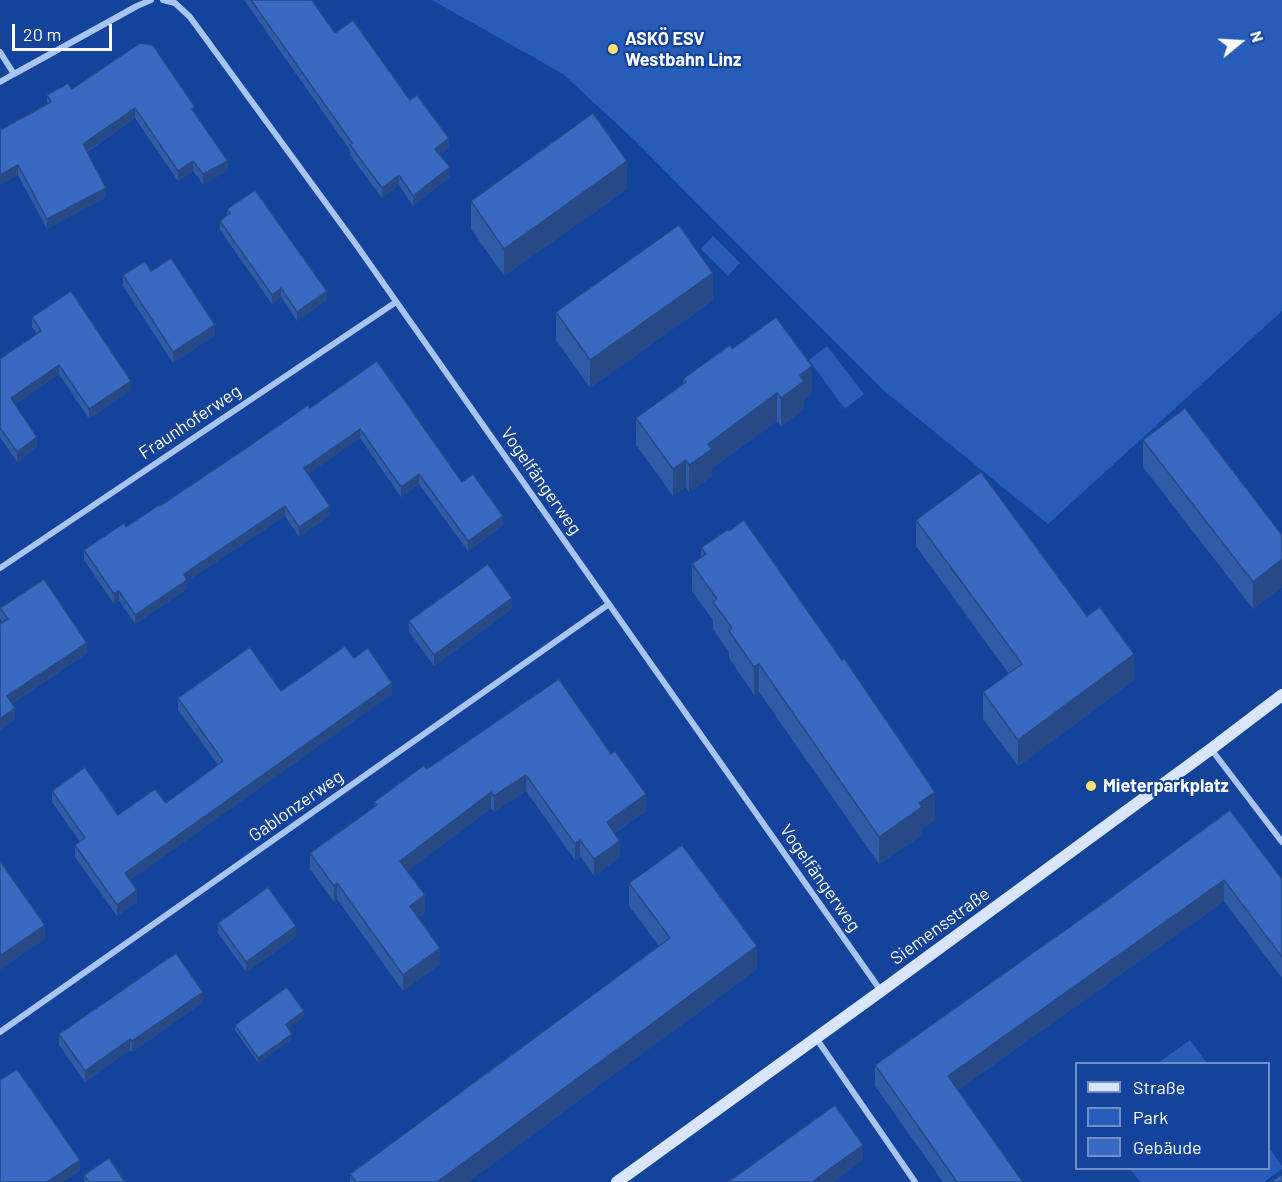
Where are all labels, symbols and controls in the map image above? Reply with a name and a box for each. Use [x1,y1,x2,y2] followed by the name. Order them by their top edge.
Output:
[15,12,116,50] scale bar
[1210,12,1270,72] north arrow
[23,23,61,45] text: 20 m
[625,28,741,70] place label: ASKÖ ESV Westbahn Linz
[1247,28,1268,44] text: N
[606,42,620,56] marker: ASKÖ ESV Westbahn Linz
[135,380,245,464] street label: Fraunhoferweg
[496,423,586,539] street label: Vogelfängerweg
[245,766,347,846] street label: Gablonzerweg
[1103,775,1229,797] place label: Mieterparkplatz
[1084,779,1098,793] marker: Mieterparkplatz
[775,820,865,936] street label: Vogelfängerweg
[886,883,994,969] street label: Siemensstraße
[1075,1062,1270,1170] legend
[1133,1076,1185,1098] text: Straße
[1133,1106,1168,1128] text: Park
[1133,1136,1202,1158] text: Gebäude

